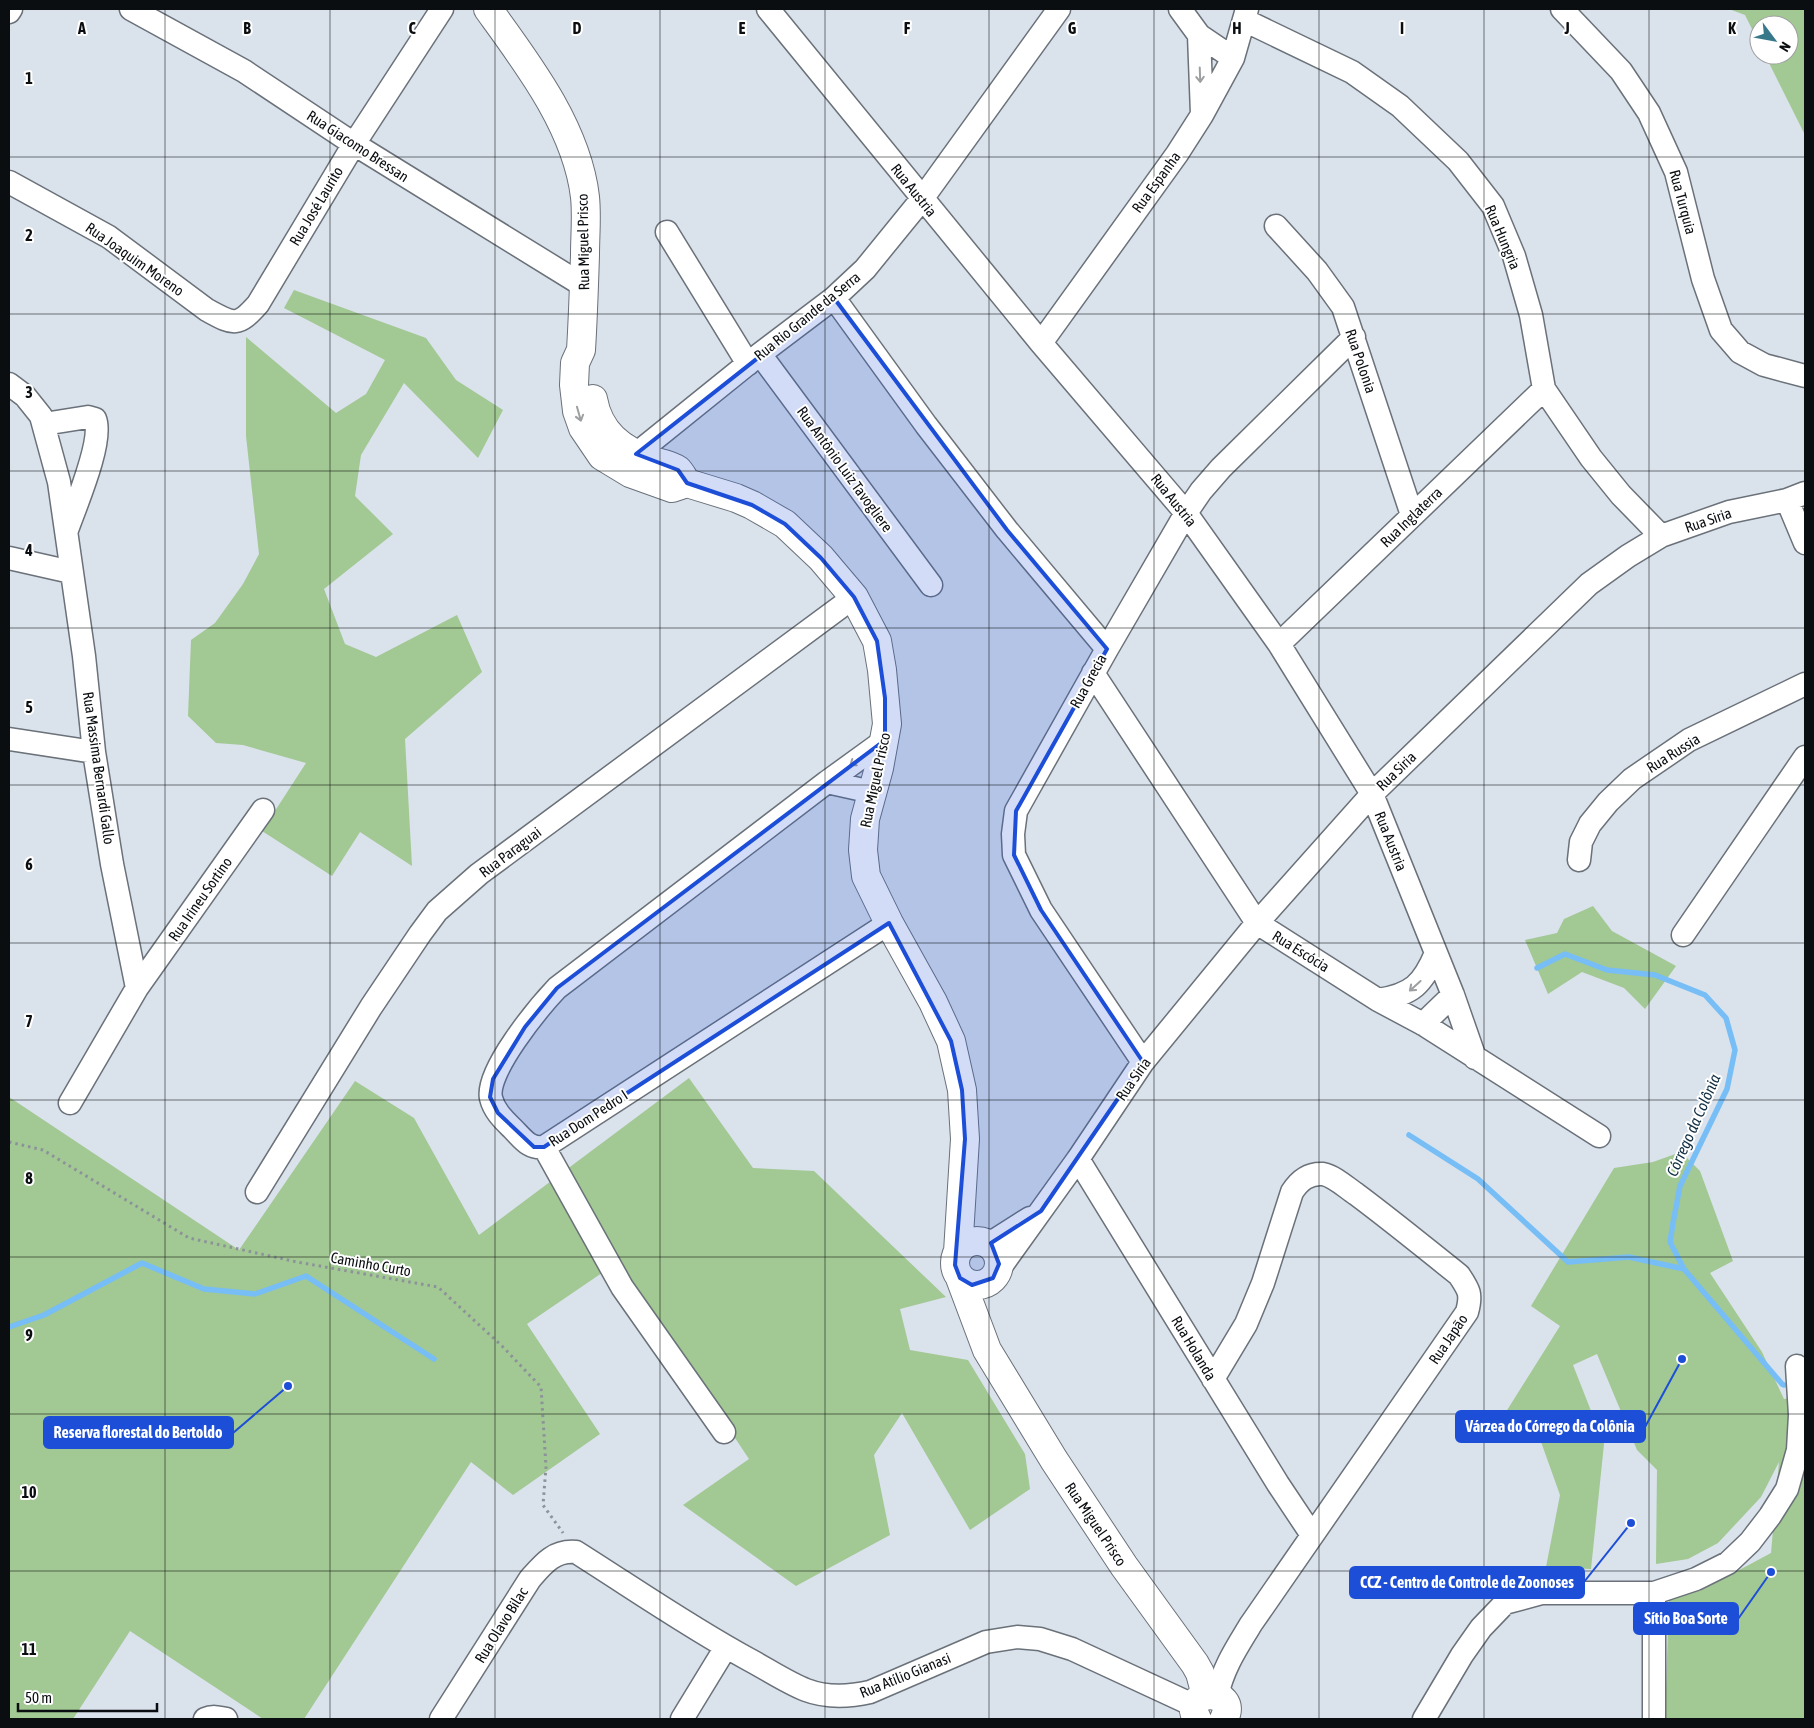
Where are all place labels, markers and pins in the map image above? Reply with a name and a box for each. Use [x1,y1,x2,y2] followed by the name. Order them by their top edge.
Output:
[1456,1411,1645,1442] callout: Várzea do Córrego da Colônia
[44,1417,233,1448] callout: Reserva florestal do Bertoldo
[1350,1567,1584,1598] callout: CCZ - Centro de Controle de Zoonoses
[1634,1603,1738,1634] callout: Sítio Boa Sorte

